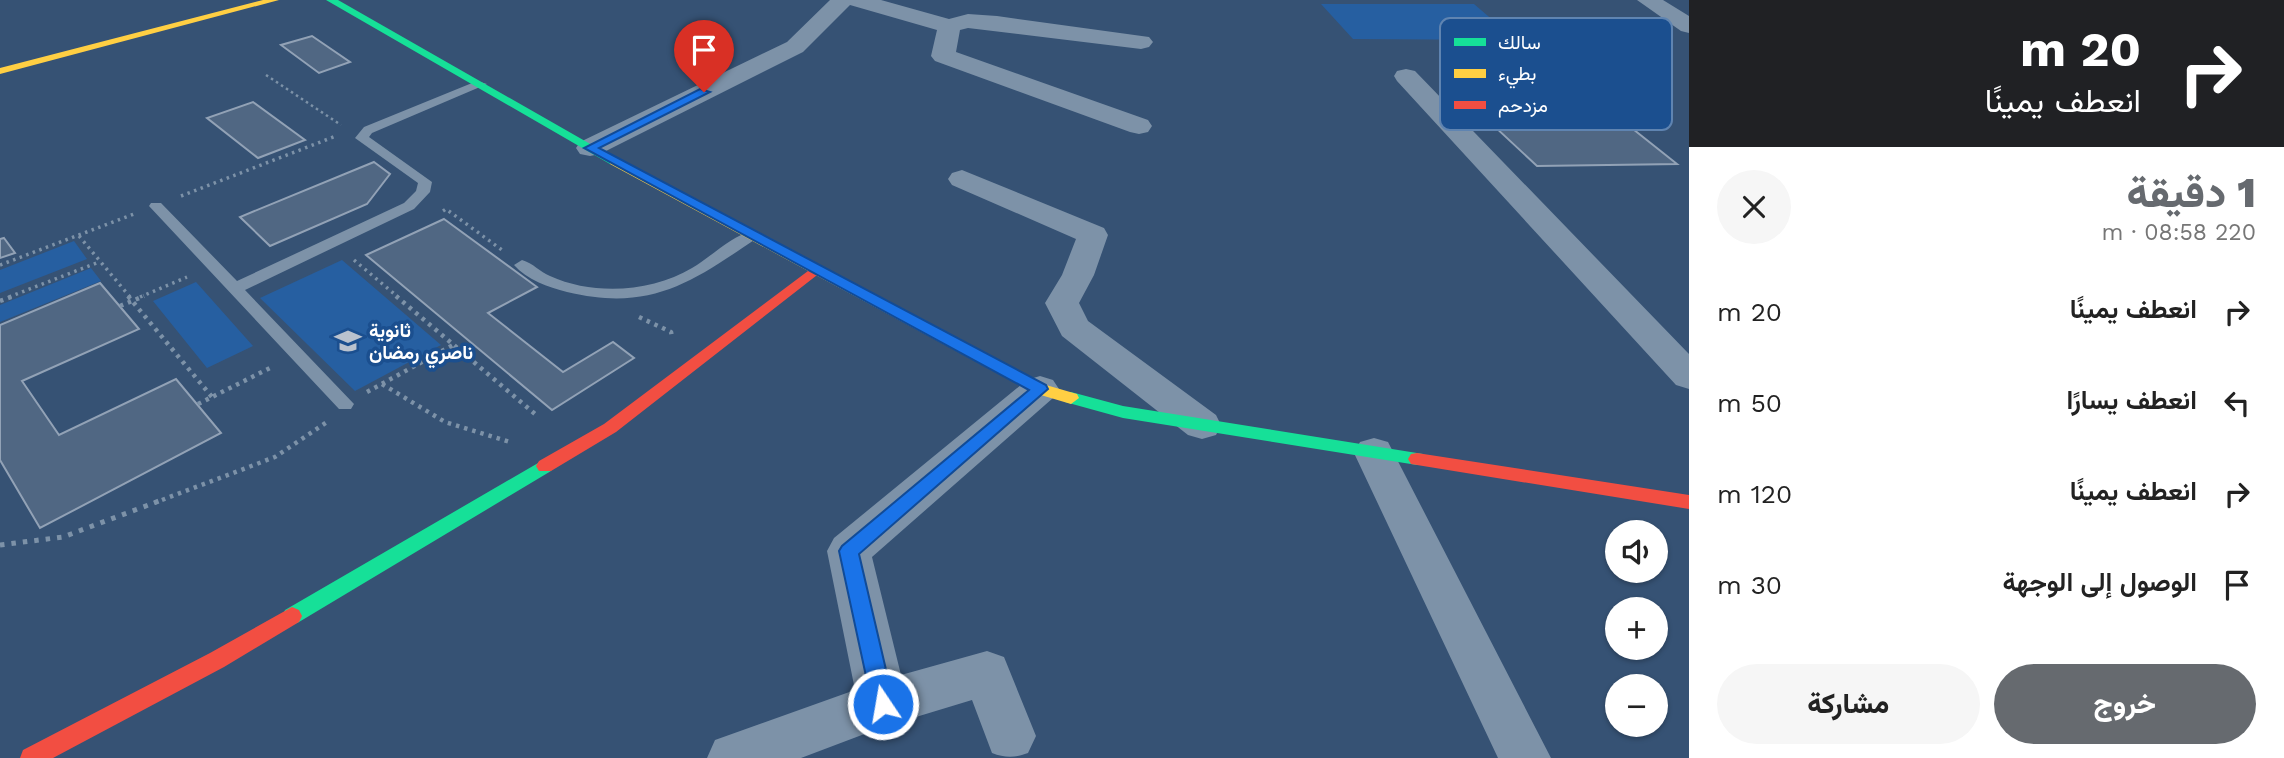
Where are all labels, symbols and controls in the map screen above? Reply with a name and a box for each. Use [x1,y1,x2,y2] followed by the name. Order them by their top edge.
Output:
[1440,18,1672,130] legend
[674,20,734,92] pin
[2020,20,2141,78] text: 20 m
[2165,28,2256,119] icon: right
[685,31,723,69] icon: arrive
[1498,31,1541,54] text: سالك
[1498,62,1536,89] text: بطيء
[1985,82,2141,120] text: انعطف يمينًا
[1498,94,1548,118] text: مزدحم
[2127,168,2256,217] text: 1 دقيقة
[1717,170,1791,244] button: close
[2101,219,2256,246] text: 220 m · 08:58
[2218,293,2256,331] icon: right
[2070,294,2197,324] text: انعطف يمينًا
[1717,297,1782,327] text: 20 m
[369,319,473,369] place label: ثانوية ناصري رمضان
[333,326,363,356] school or university icon: ثانوية ناصري رمضان
[2218,384,2256,422] icon: left
[2067,385,2197,415] text: انعطف يسارًا
[1717,388,1782,418] text: 50 m
[2218,475,2256,513] icon: right
[2070,476,2197,506] text: انعطف يمينًا
[1717,479,1792,509] text: 120 m
[1605,520,1668,737] map controls
[1605,520,1668,583] button: sound
[2218,566,2256,604] icon: arrive
[2002,567,2197,597] text: الوصول إلى الوجهة
[1717,570,1782,600] text: 30 m
[1605,597,1668,660] button: +
[1717,664,1980,744] button: مشاركة
[1994,664,2256,744] button: خروج
[846,667,920,741] position arrow
[1605,674,1668,737] button: −

